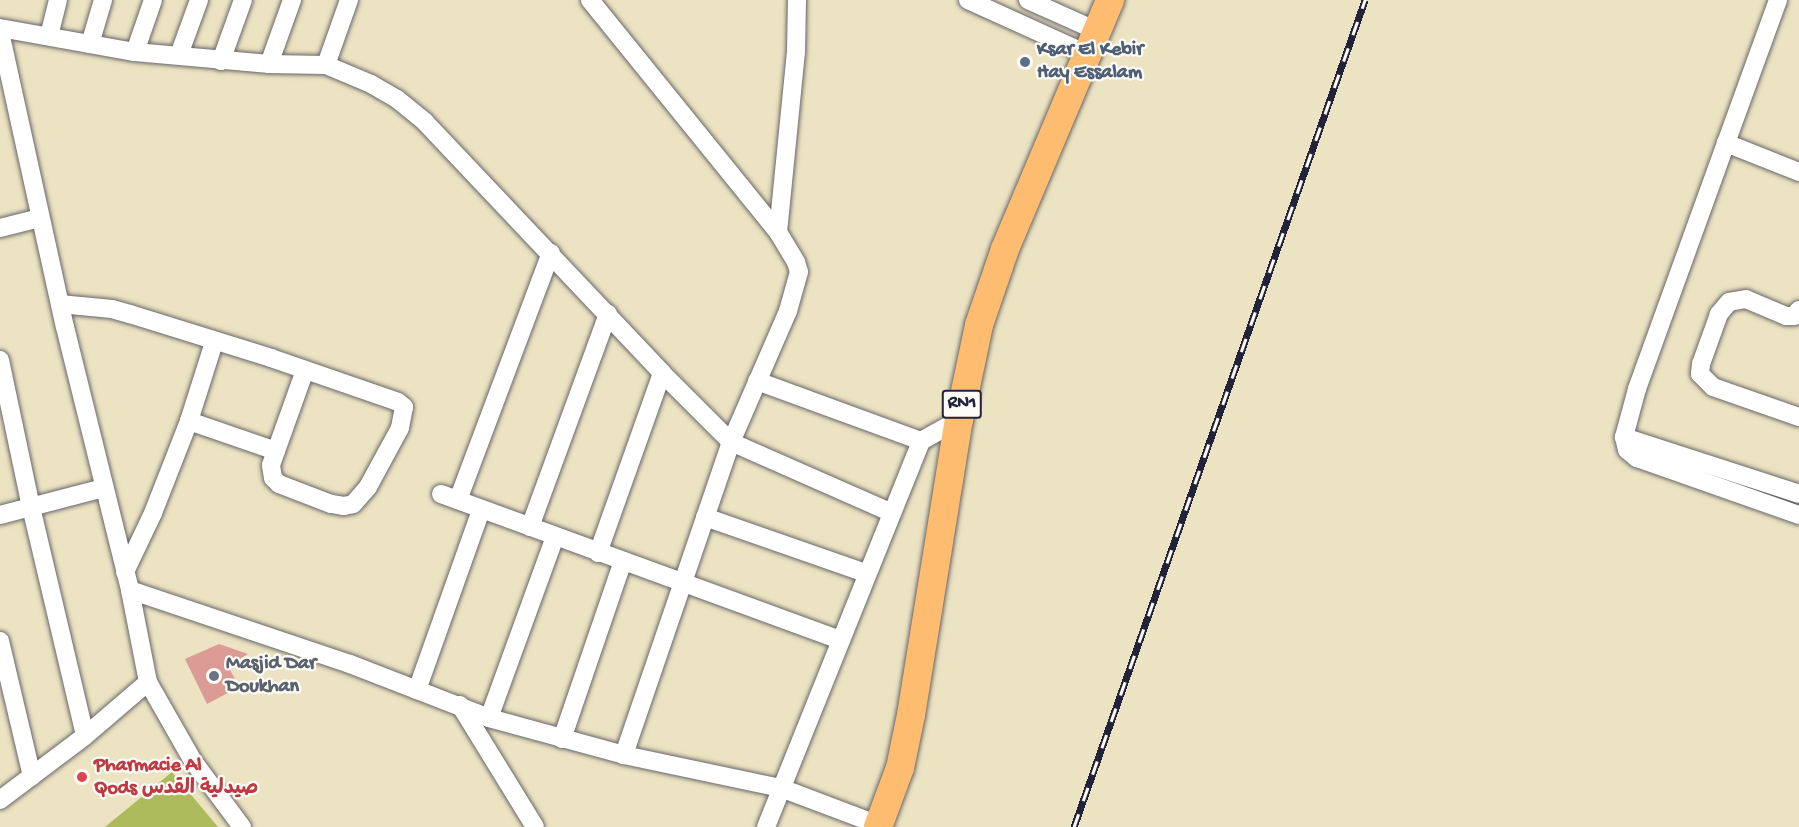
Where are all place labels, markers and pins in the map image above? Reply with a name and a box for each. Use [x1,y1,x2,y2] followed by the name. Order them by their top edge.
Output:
[1037,39,1143,86] place label: Ksar El Kebir Hay Essalam
[1018,55,1032,69] marker: Ksar El Kebir Hay Essalam
[226,652,316,699] place label: Masjid Dar Doukhan
[207,669,221,683] marker: Masjid Dar Doukhan
[94,754,258,801] place label: Pharmacie Al Qods صيدلية القدس
[75,770,89,784] marker: Pharmacie Al Qods صيدلية القدس

